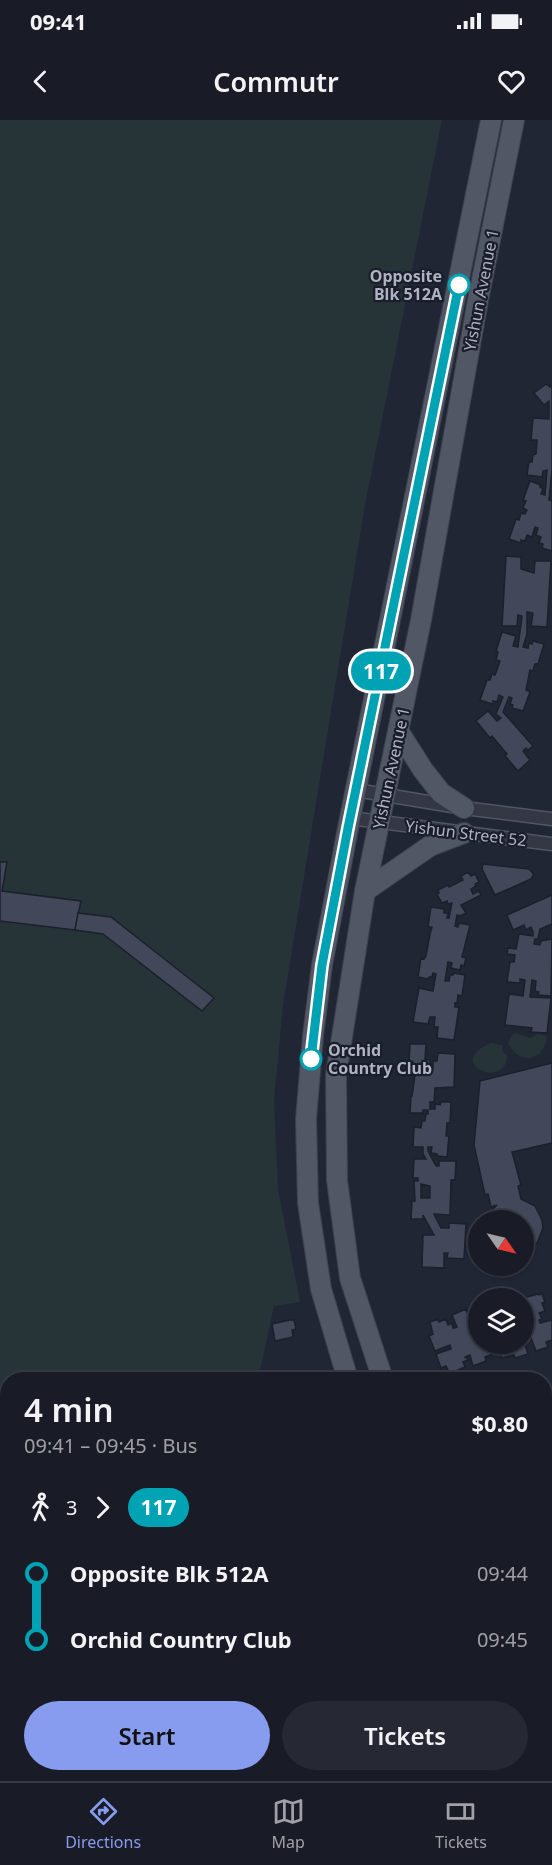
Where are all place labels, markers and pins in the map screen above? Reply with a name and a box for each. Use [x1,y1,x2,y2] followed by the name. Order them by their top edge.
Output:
[370,265,443,305] place label: Opposite Blk 512A
[448,274,470,296] marker: Opposite Blk 512A
[328,1039,432,1079] place label: Orchid Country Club
[300,1048,322,1070] marker: Orchid Country Club

